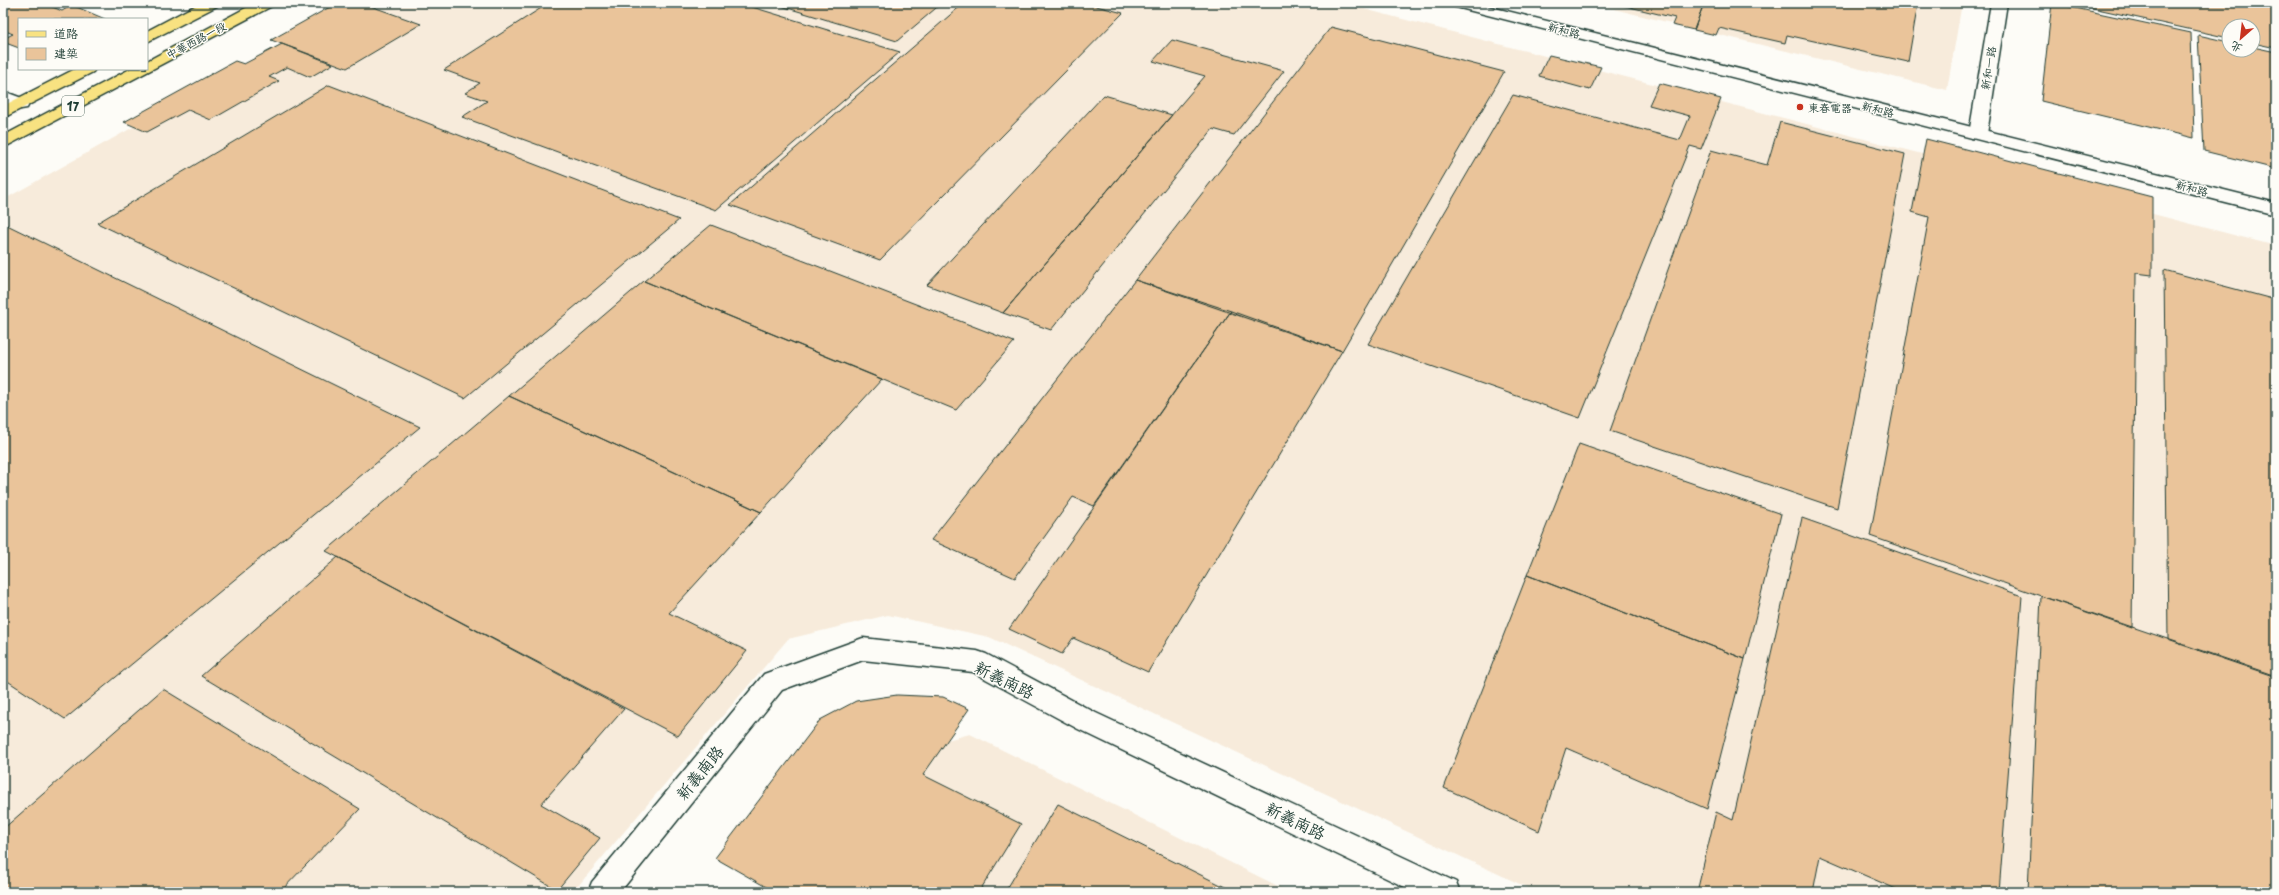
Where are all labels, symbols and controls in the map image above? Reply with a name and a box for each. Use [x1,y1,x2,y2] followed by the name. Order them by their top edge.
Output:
[163,17,229,63] street label: 中華西路一段
[18,18,148,70] legend
[1546,18,1582,42] street label: 新和路
[2221,18,2261,58] north arrow
[54,24,78,42] text: 道路
[2227,37,2245,57] text: 北
[54,44,78,62] text: 建築
[1976,45,2000,91] street label: 新和一路
[62,96,84,116] road number: 17
[1860,97,1896,121] street label: 新和路
[1808,99,1852,116] place label: 東春電器
[1795,102,1805,112] marker: 東春電器
[2174,176,2210,200] street label: 新和路
[971,654,1039,704] street label: 新義南路
[670,740,728,804] street label: 新義南路
[1262,795,1330,845] street label: 新義南路

